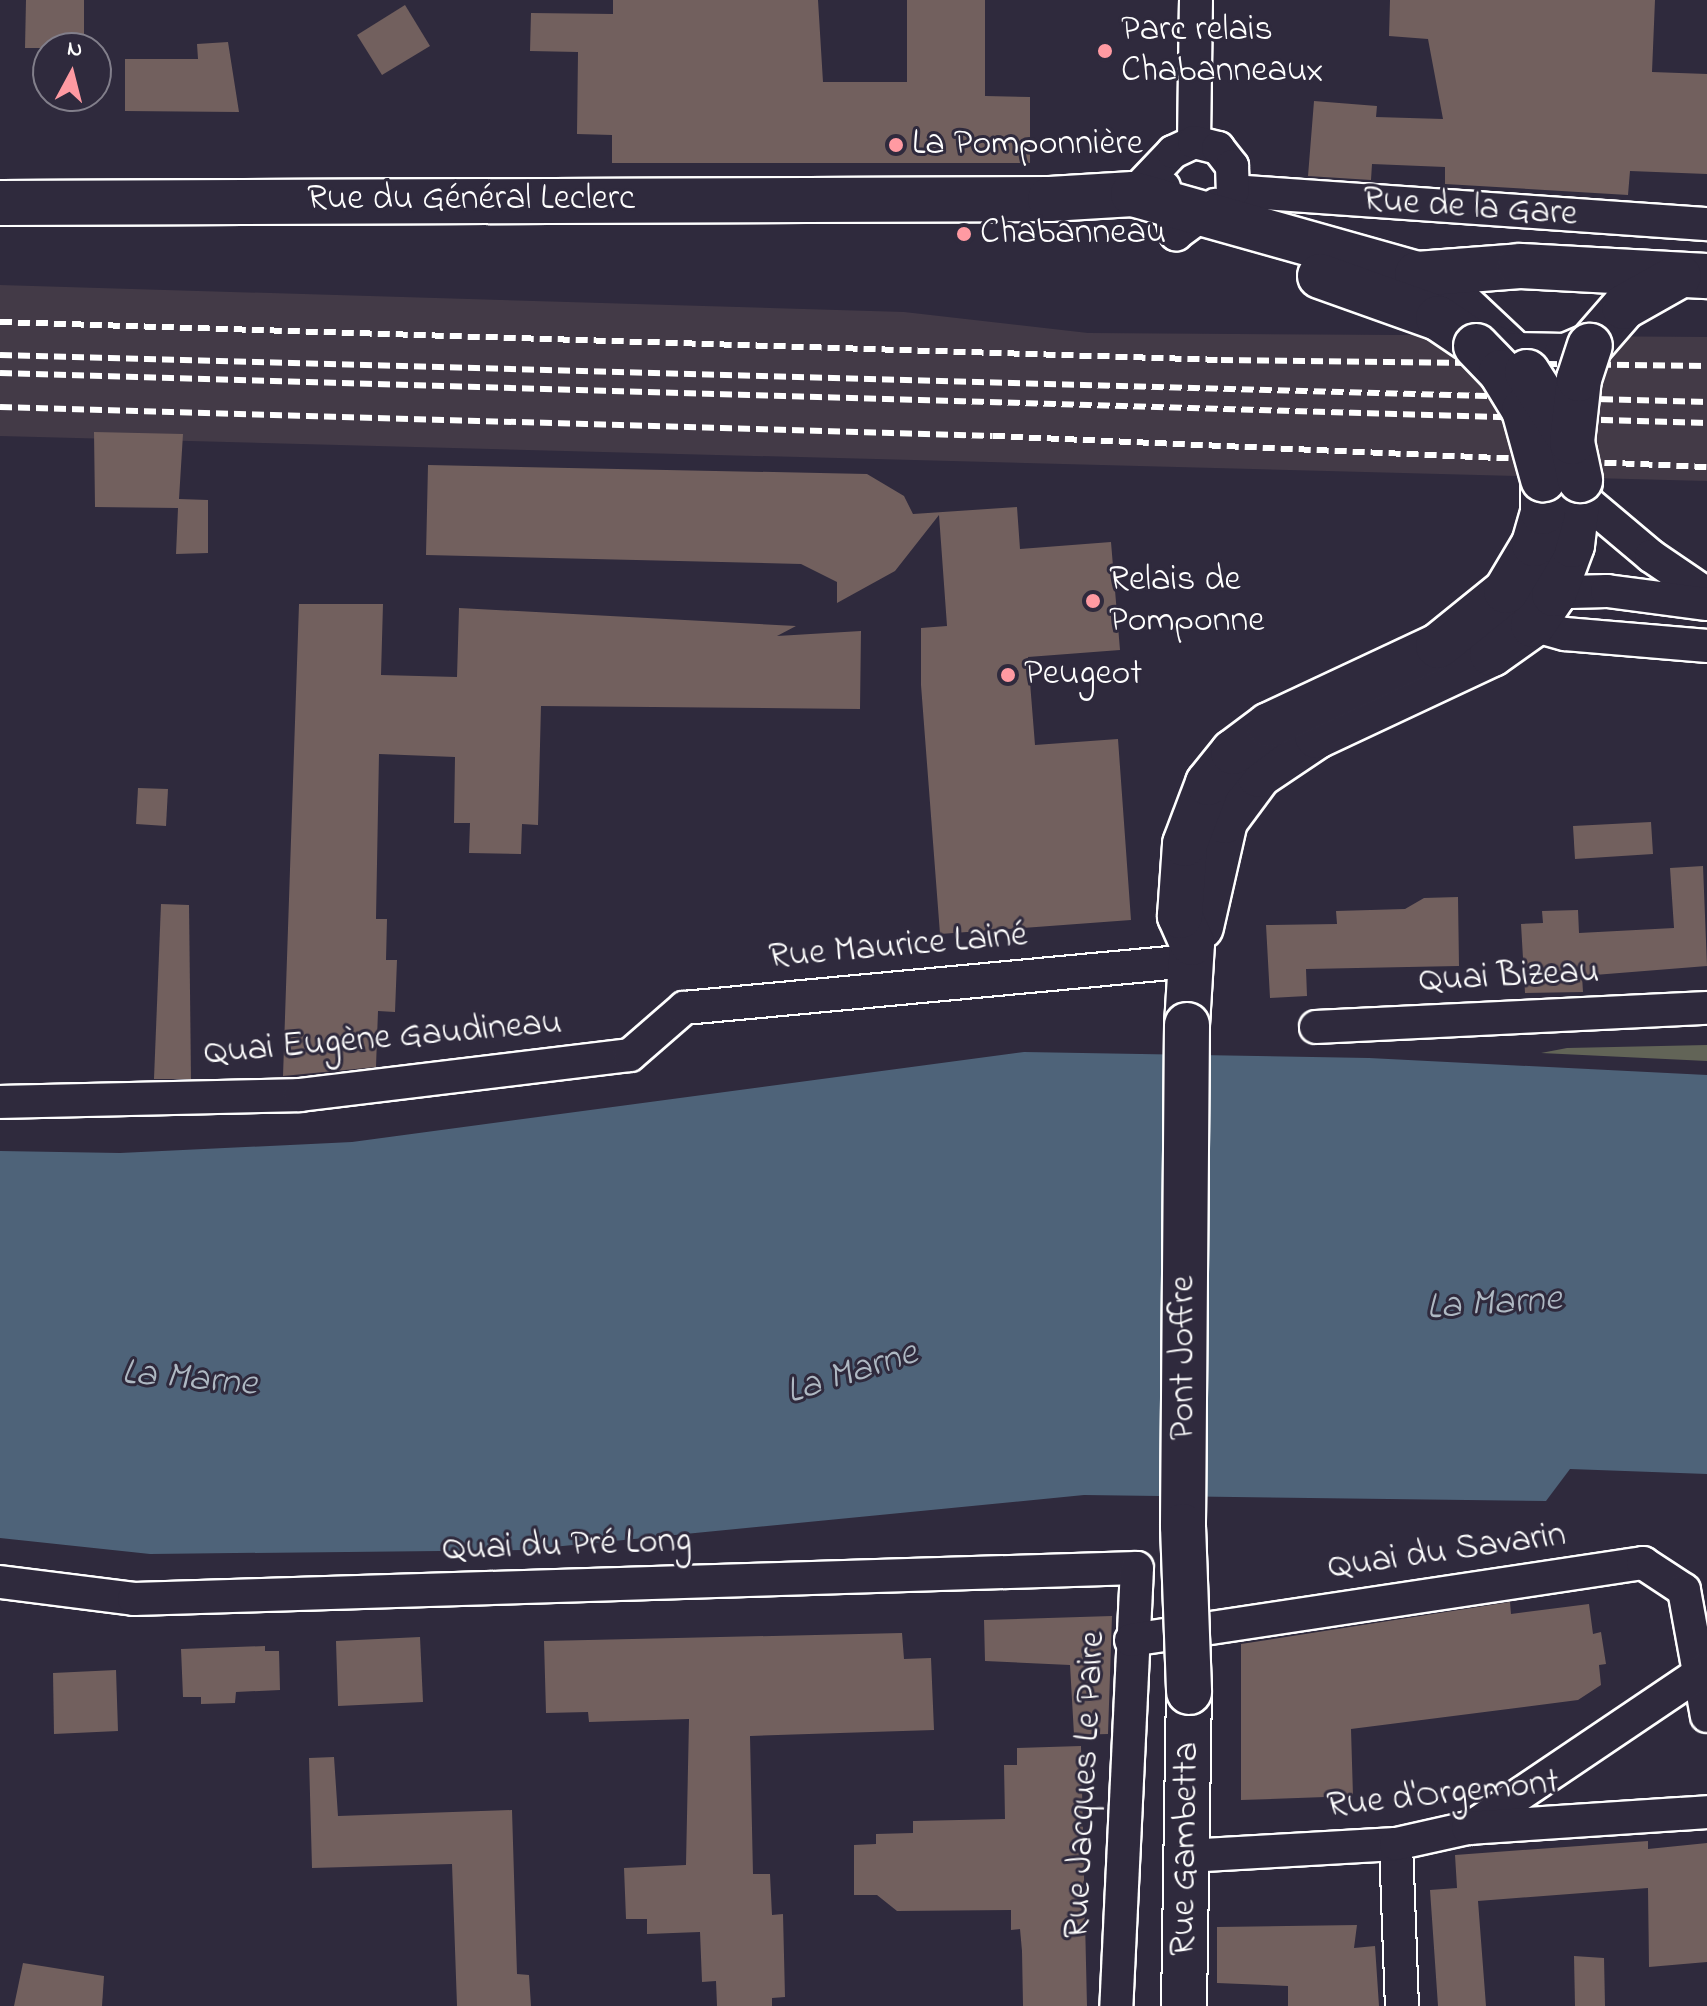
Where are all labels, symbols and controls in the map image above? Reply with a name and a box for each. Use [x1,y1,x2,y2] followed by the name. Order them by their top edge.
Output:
[1121,8,1323,93] place label: Parc relais Chabanneaux
[32,32,112,112] north arrow
[65,33,84,67] text: N
[1096,42,1114,60] marker: Parc relais Chabanneaux
[912,123,1143,167] place label: La Pomponnière
[887,136,905,154] marker: La Pomponnière
[307,178,635,222] street label: Rue du Général Leclerc
[1361,179,1579,237] street label: Rue de la Gare
[980,212,1166,256] place label: Chabanneau
[955,225,973,243] marker: Chabanneau
[1109,558,1264,643] place label: Relais de Pomponne
[1084,592,1102,610] marker: Relais de Pomponne
[1024,653,1142,697] place label: Peugeot
[999,666,1017,684] marker: Peugeot
[767,914,1029,980] street label: Rue Maurice Lainé
[1418,951,1600,1003] street label: Quai Bizeau
[202,1002,564,1076] street label: Quai Eugène Gaudineau
[1162,1276,1206,1440] street label: Pont Joffre
[1425,1278,1563,1332] water label: La Marne
[781,1331,923,1417] water label: La Marne
[120,1351,258,1409] water label: La Marne
[1325,1514,1569,1590] street label: Quai du Savarin
[442,1520,692,1572] street label: Quai du Pré Long
[1056,1630,1116,1940] street label: Rue Jacques Le Paire
[1163,1742,1209,1956] street label: Rue Gambetta
[1325,1761,1561,1829] street label: Rue d'Orgemont

